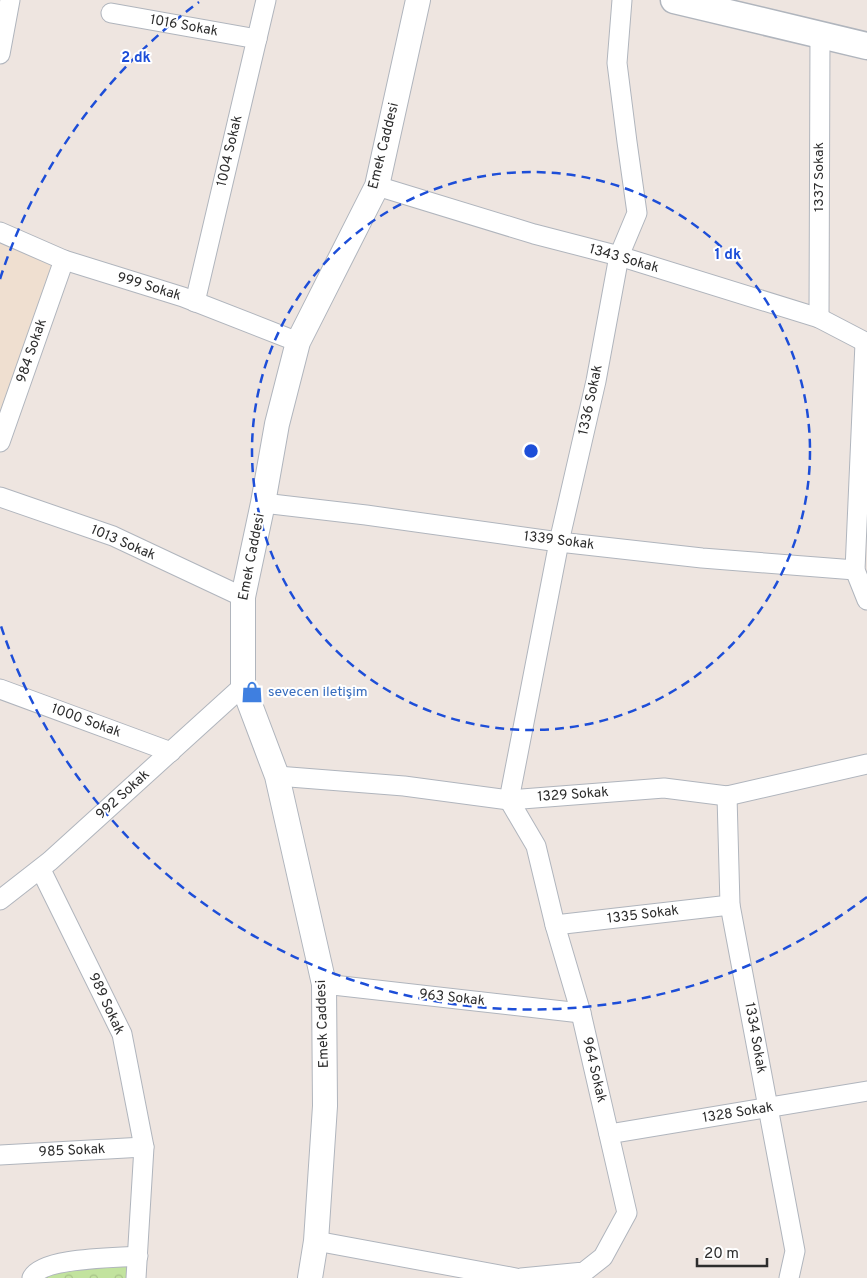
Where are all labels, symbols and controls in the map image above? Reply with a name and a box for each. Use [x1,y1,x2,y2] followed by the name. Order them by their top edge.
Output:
[149,12,219,40] street label: 1016 Sokak
[121,49,151,68] text: 2 dk
[365,101,403,191] street label: Emek Caddesi
[214,114,246,188] street label: 1004 Sokak
[811,142,828,212] street label: 1337 Sokak
[587,241,661,277] street label: 1343 Sokak
[715,246,741,265] text: 1 dk
[115,269,183,305] street label: 999 Sokak
[13,317,51,385] street label: 984 Sokak
[575,363,607,437] street label: 1336 Sokak
[522,442,540,460] centre of rings
[235,512,269,602] street label: Emek Caddesi
[88,522,158,564] street label: 1013 Sokak
[523,528,595,554] street label: 1339 Sokak
[239,679,265,705] shop icon: sevecen iletişim
[268,684,368,701] place label: sevecen iletişim
[49,701,123,741] street label: 1000 Sokak
[93,766,153,824] street label: 992 Sokak
[537,784,609,806] street label: 1329 Sokak
[606,902,680,928] street label: 1335 Sokak
[84,970,128,1038] street label: 989 Sokak
[313,979,333,1069] street label: Emek Caddesi
[418,986,486,1010] street label: 963 Sokak
[740,1001,770,1075] street label: 1334 Sokak
[578,1036,610,1104] street label: 964 Sokak
[701,1099,775,1127] street label: 1328 Sokak
[38,1141,106,1161] street label: 985 Sokak
[697,1236,767,1268] scale bar
[704,1245,739,1264] text: 20 m

